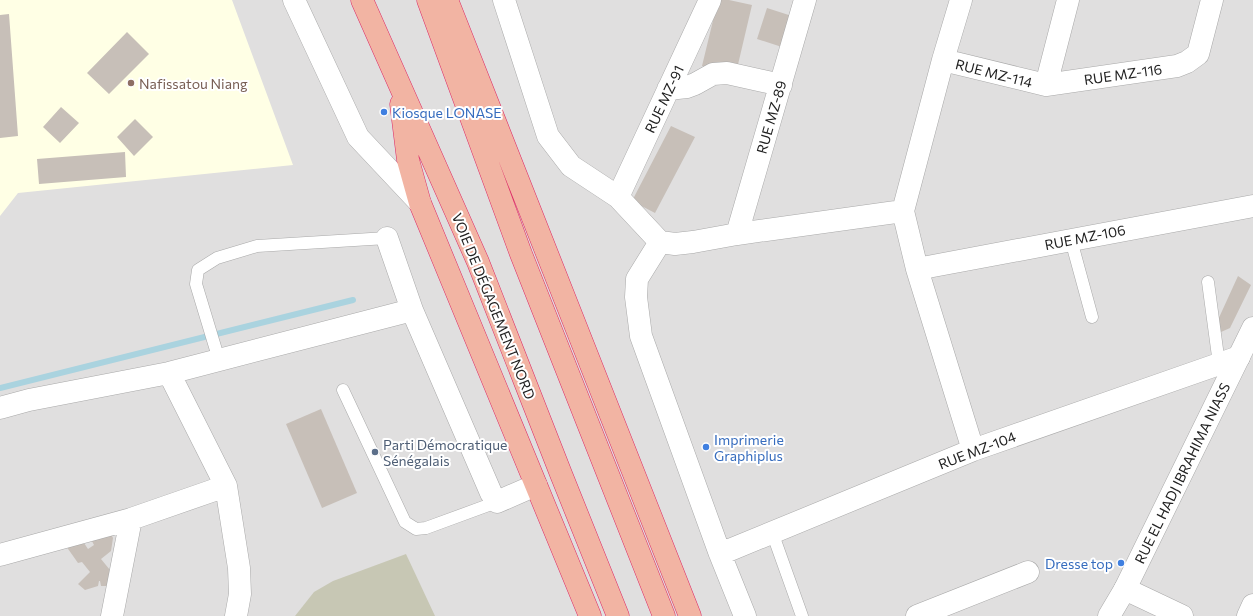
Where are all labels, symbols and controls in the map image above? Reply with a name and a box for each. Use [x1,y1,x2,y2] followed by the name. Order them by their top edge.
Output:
[954,55,1035,91] street label: RUE MZ-114
[1083,60,1163,88] street label: RUE MZ-116
[641,62,687,136] street label: RUE MZ-91
[139,75,248,92] place label: Nafissatou Niang
[126,78,136,88] marker: Nafissatou Niang
[752,78,790,156] street label: RUE MZ-89
[392,104,502,121] place label: Kiosque LONASE
[379,107,389,117] marker: Kiosque LONASE
[449,210,539,402] street label: VOIE DE DÉGAGEMENT NORD
[1043,221,1127,253] street label: RUE MZ-106
[1131,380,1233,566] street label: RUE EL HADJ IBRAHIMA NIASS
[936,427,1019,473] street label: RUE MZ-104
[714,431,784,464] place label: Imprimerie Graphiplus
[383,436,507,469] place label: Parti Démocratique Sénégalais
[701,442,711,452] marker: Imprimerie Graphiplus
[370,447,380,457] marker: Parti Démocratique Sénégalais
[1045,555,1113,572] place label: Dresse top
[1116,558,1126,568] marker: Dresse top

